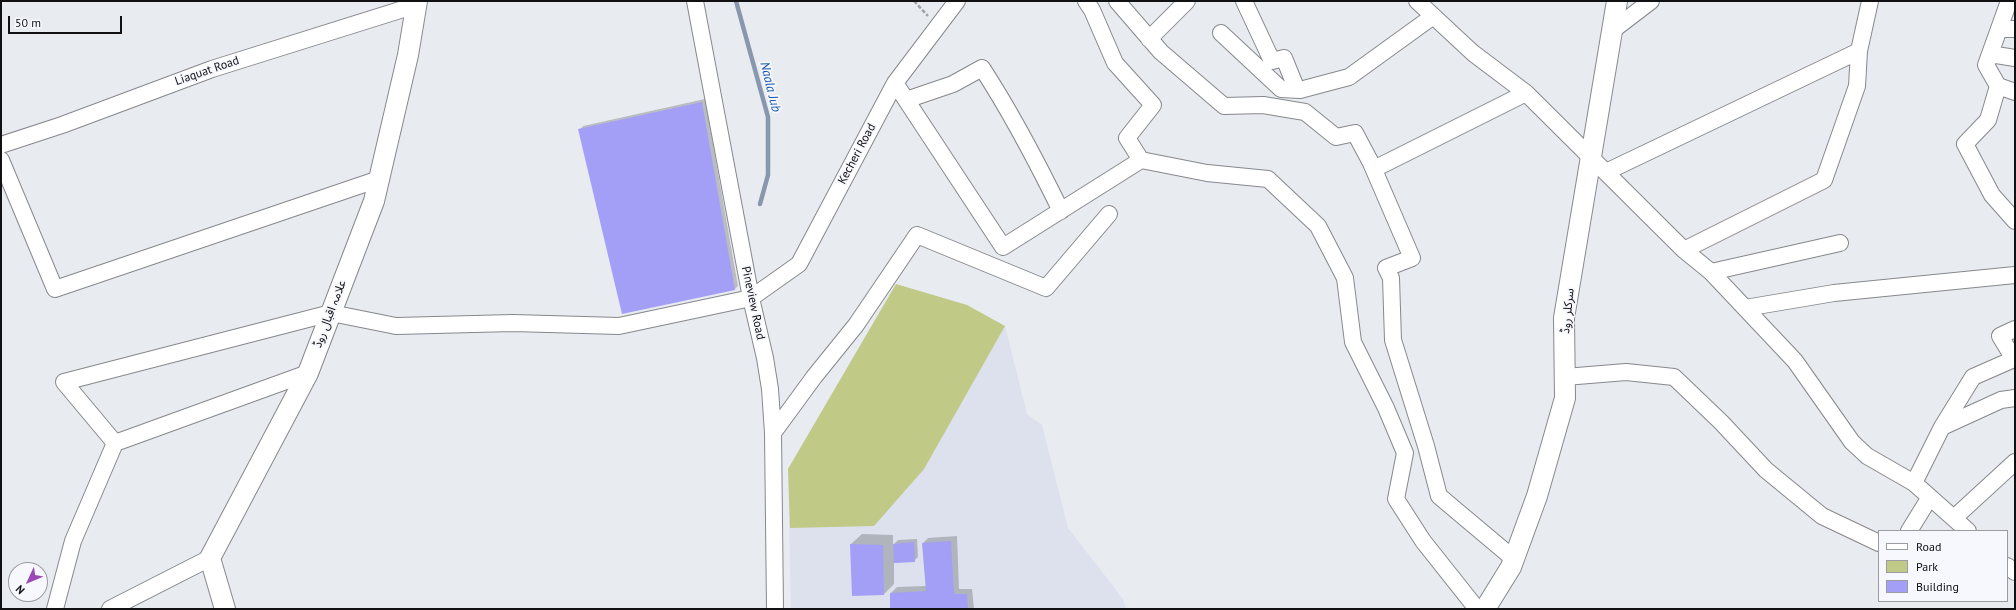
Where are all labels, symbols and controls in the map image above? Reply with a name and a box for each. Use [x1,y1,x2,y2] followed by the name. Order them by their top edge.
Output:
[10,8,124,34] scale bar
[15,15,41,30] text: 50 m
[173,53,241,89] street label: Liaquat Road
[756,60,784,114] water label: Naala Jub
[835,121,879,187] street label: Kecheri Road
[738,265,768,341] street label: Pineview Road
[310,278,350,350] street label: علامہ اقبال روڈ
[1558,288,1578,334] street label: سرکلر روڈ
[1878,530,2008,602] legend
[1916,539,1941,554] text: Road
[1916,559,1938,574] text: Park
[8,562,48,602] north arrow
[1916,579,1959,594] text: Building
[13,582,28,597] text: N

